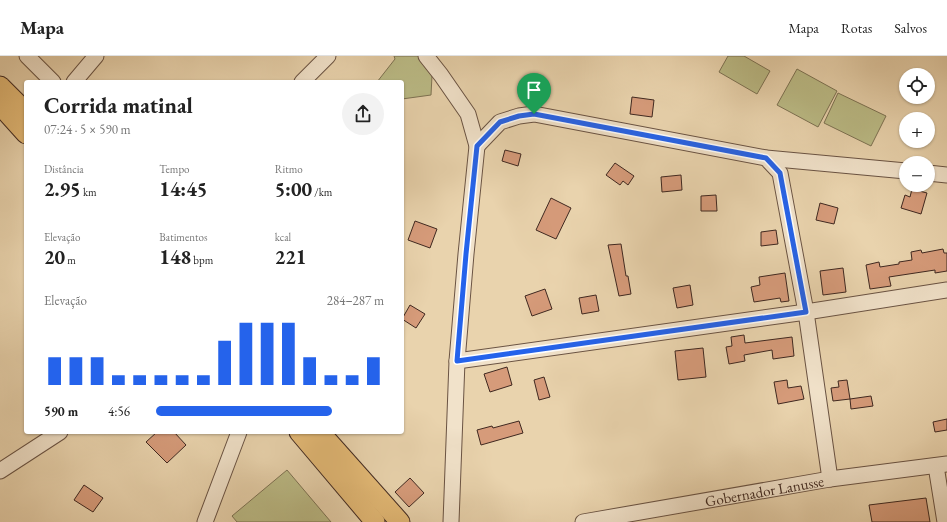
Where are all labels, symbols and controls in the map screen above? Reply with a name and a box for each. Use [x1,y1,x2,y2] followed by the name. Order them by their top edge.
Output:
[20,15,64,40] text: Mapa
[788,19,819,37] text: Mapa
[841,19,872,37] text: Rotas
[894,19,927,37] text: Salvos
[899,68,935,192] map controls
[899,68,935,104] button: locate
[517,73,551,114] pin
[523,79,545,101] icon: arrive
[44,91,193,120] text: Corrida matinal
[342,93,384,135] button: share
[899,112,935,148] button: +
[44,121,131,138] text: 07:24 · 5 × 590 m
[899,156,935,192] button: −
[44,162,84,176] text: Distância
[159,162,190,176] text: Tempo
[275,162,303,176] text: Ritmo
[44,176,81,202] text: 2.95
[159,176,207,202] text: 14:45
[275,176,312,202] text: 5:00
[81,185,97,199] text: km
[312,185,332,199] text: /km
[44,230,80,244] text: Elevação
[159,230,207,244] text: Batimentos
[275,230,291,244] text: kcal
[44,244,65,270] text: 20
[159,244,191,270] text: 148
[275,244,306,270] text: 221
[65,253,76,267] text: m
[191,253,213,267] text: bpm
[44,292,87,309] text: Elevação
[327,292,384,309] text: 284–287 m
[44,403,78,420] text: 590 m
[108,403,130,420] text: 4:56
[703,471,825,510] street label: Gobernador Lanusse

